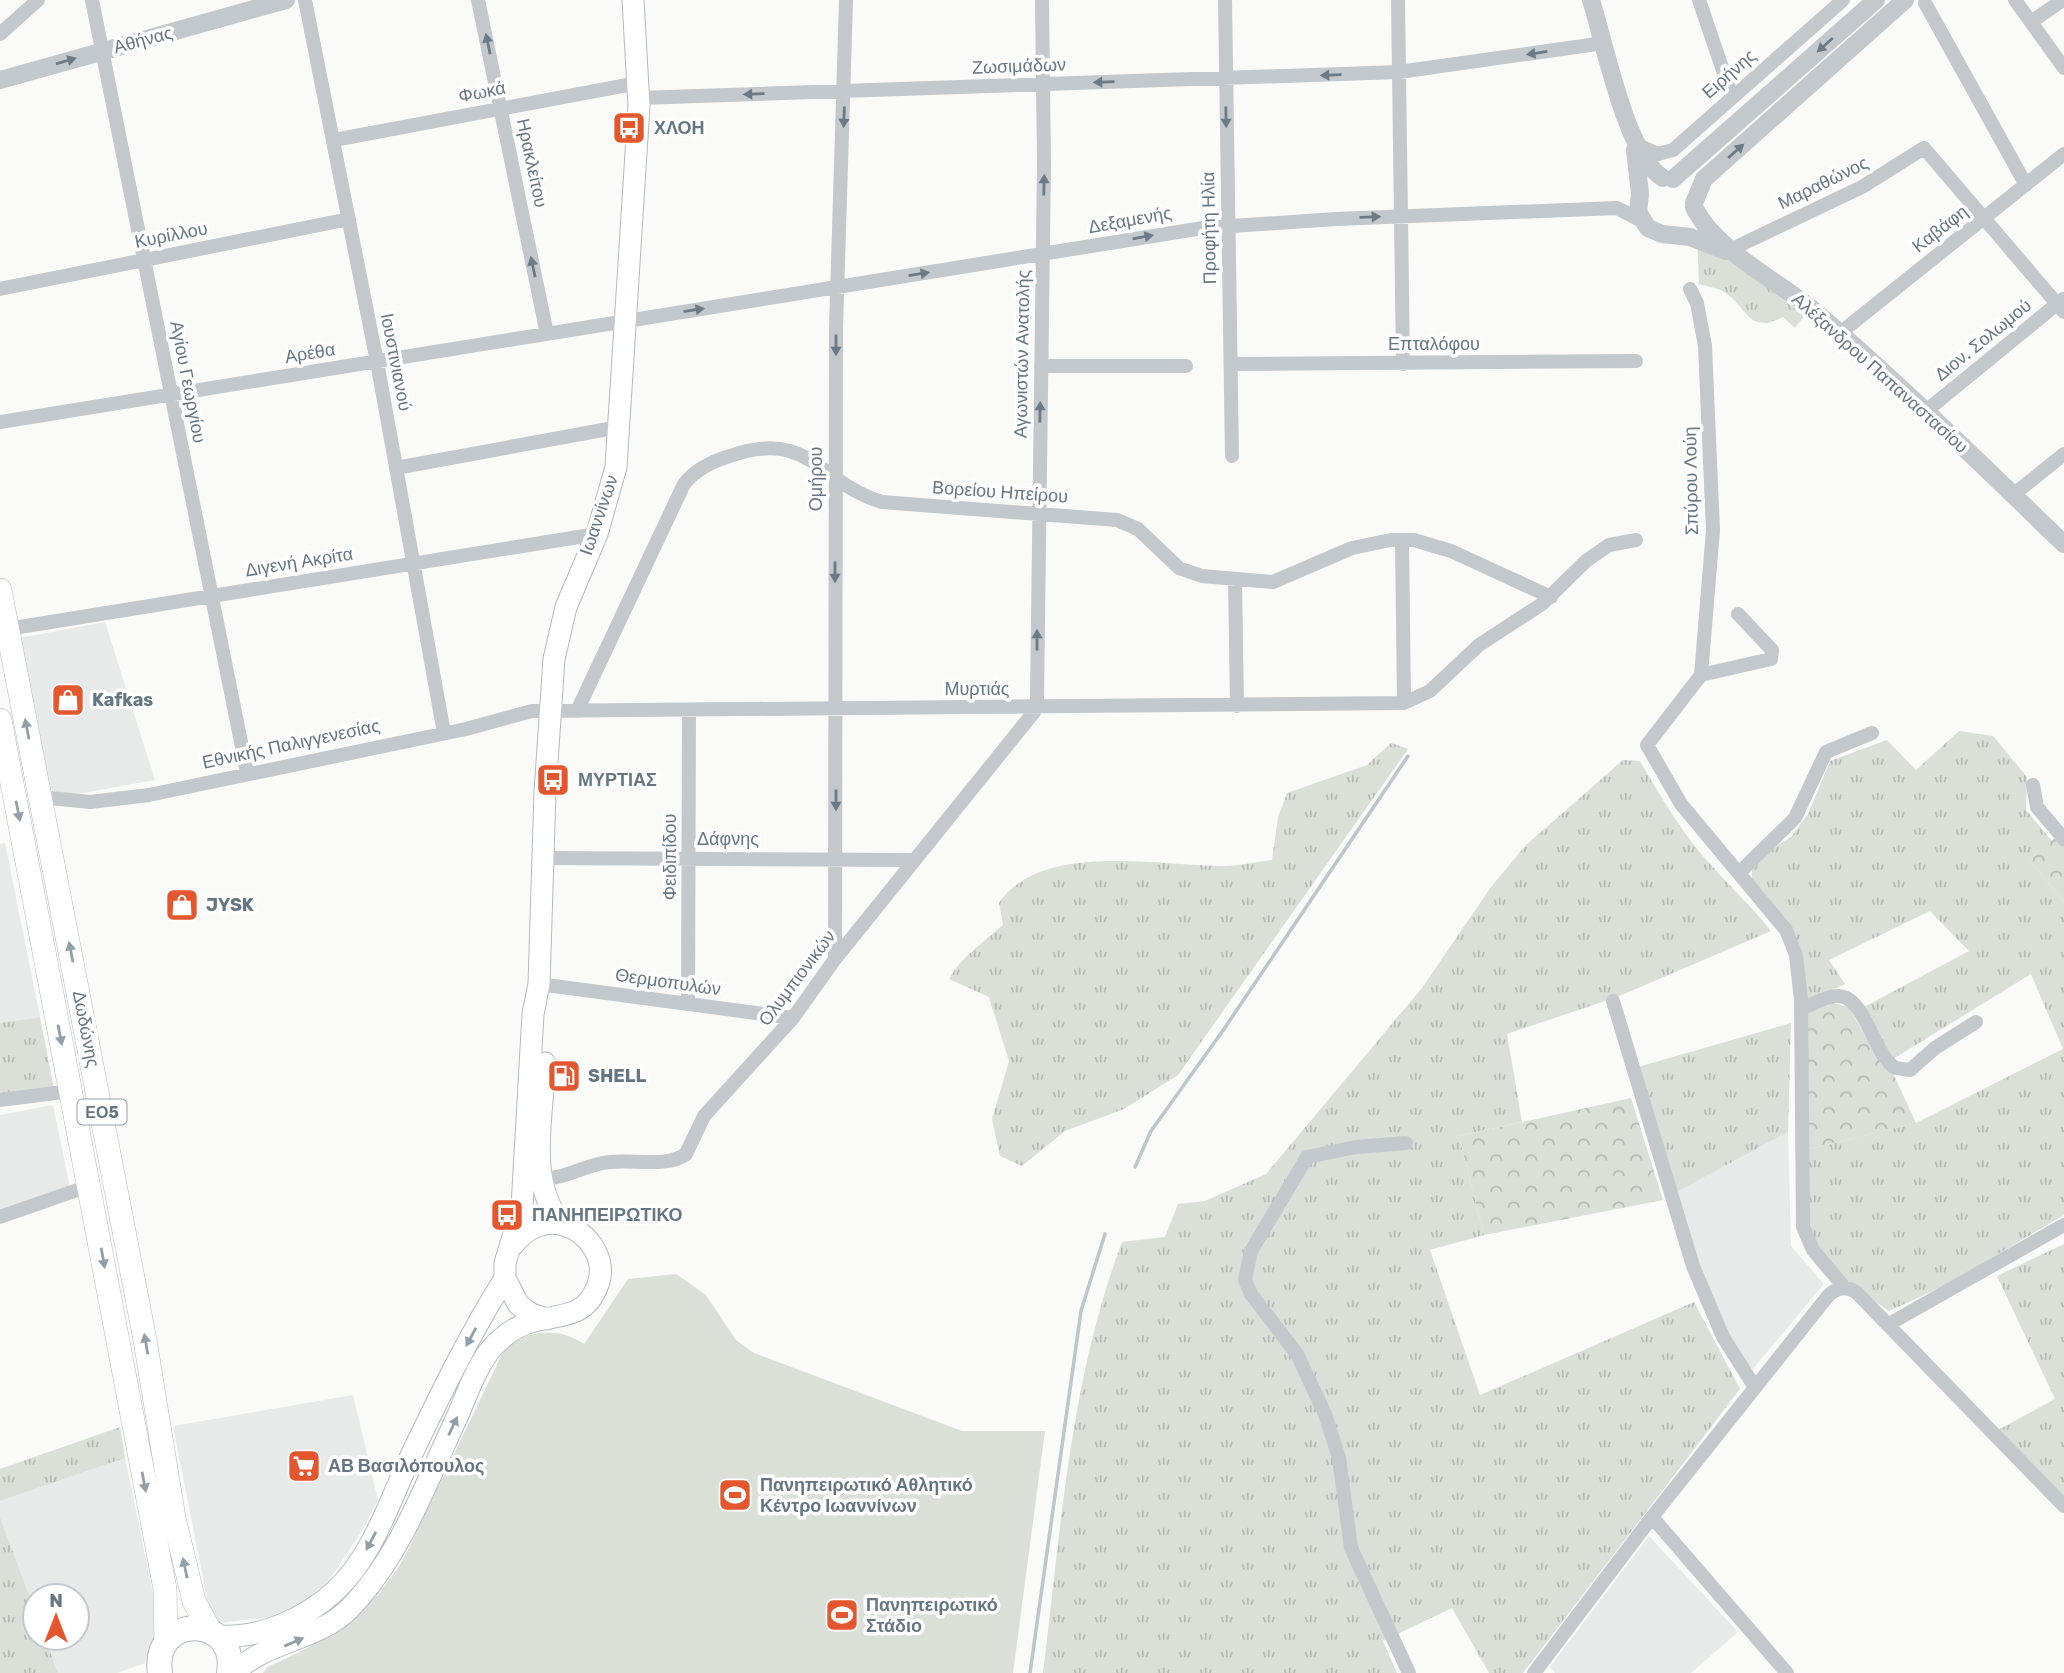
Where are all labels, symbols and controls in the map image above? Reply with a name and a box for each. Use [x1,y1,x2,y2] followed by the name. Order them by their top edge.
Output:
[111,22,175,58] street label: Αθήνας
[482,33,493,55] one-way arrow
[1817,37,1834,53] one-way arrow
[1698,45,1761,103] street label: Ειρήνης
[1526,48,1548,59] one-way arrow
[972,53,1066,79] street label: Ζωσιμάδων
[55,56,76,66] one-way arrow
[1320,69,1342,80] one-way arrow
[457,77,507,107] street label: Φωκά
[1092,77,1114,88] one-way arrow
[743,89,765,100] one-way arrow
[839,106,850,128] one-way arrow
[1221,106,1232,128] one-way arrow
[610,109,648,147] bus stop icon: ΧΛΟΗ
[512,117,552,209] street label: Ηρακλείτου
[654,117,705,139] place label: ΧΛΟΗ
[1727,144,1744,159] one-way arrow
[1774,152,1872,214] street label: Μαραθώνος
[1197,171,1221,285] street label: Προφήτη Ηλία
[1038,174,1050,196] one-way arrow
[1908,200,1972,258] street label: Καβάφη
[1087,202,1174,238] street label: Δεξαμενής
[1359,212,1381,223] one-way arrow
[133,217,209,253] street label: Κυρίλλου
[1132,231,1154,242] one-way arrow
[528,256,539,278] one-way arrow
[908,268,930,279] one-way arrow
[1010,269,1034,438] street label: Αγωνιστών Ανατολής
[1787,288,1973,458] street label: Αλέξανδρου Παπαναστασίου
[1930,294,2036,386] street label: Διον. Σολωμού
[683,304,705,315] one-way arrow
[376,311,416,413] street label: Ιουστινιανού
[165,319,211,445] street label: Αγίου Γεωργίου
[1388,333,1480,355] street label: Επταλόφου
[830,334,842,356] one-way arrow
[283,338,337,368] street label: Αρέθα
[1034,401,1045,423] one-way arrow
[1679,426,1703,536] street label: Σπύρου Λούη
[805,447,827,511] street label: Ομήρου
[575,472,623,558] street label: Ιωαννίνων
[931,476,1069,508] street label: Βορείου Ηπείρου
[243,543,355,581] street label: Διγενή Ακρίτα
[829,561,841,583] one-way arrow
[1031,628,1043,650] one-way arrow
[944,678,1010,700] street label: Μυρτιάς
[49,681,87,719] shop icon: Kafkas
[92,689,153,711] place label: Kafkas
[200,714,382,774] street label: Εθνικής Παλιγγενεσίας
[21,718,32,740] one-way arrow
[534,761,572,799] bus stop icon: ΜΥΡΤΙΑΣ
[578,769,657,791] place label: ΜΥΡΤΙΑΣ
[830,789,842,811] one-way arrow
[12,800,23,822] one-way arrow
[659,814,681,900] street label: Φειδιπίδου
[697,828,759,850] street label: Δάφνης
[163,886,201,924] shop icon: JYSK
[206,894,254,916] place label: JYSK
[754,926,840,1030] street label: Ολυμπιονικών
[65,941,76,963] one-way arrow
[614,964,722,1000] street label: Θερμοπυλών
[68,989,104,1070] street label: Δωδώνης
[55,1024,66,1046] one-way arrow
[545,1057,583,1095] fuel station icon: SHELL
[588,1065,647,1087] place label: SHELL
[78,1100,126,1124] road number: ΕΟ5
[488,1196,526,1234] bus stop icon: ΠΑΝΗΠΕΙΡΩΤΙΚΟ
[532,1204,683,1226] place label: ΠΑΝΗΠΕΙΡΩΤΙΚΟ
[97,1248,108,1270] one-way arrow
[465,1327,477,1347] one-way arrow
[140,1333,151,1355] one-way arrow
[448,1415,459,1436] one-way arrow
[285,1447,323,1485] supermarket icon: ΑΒ Βασιλόπουλος
[328,1455,484,1477] place label: ΑΒ Βασιλόπουλος
[138,1471,149,1493] one-way arrow
[760,1474,973,1517] place label: Πανηπειρωτικό Αθλητικό Κέντρο Ιωαννίνων
[716,1476,754,1514] sports icon: Πανηπειρωτικό Αθλητικό Κέντρο Ιωαννίνων
[365,1531,376,1551] one-way arrow
[179,1557,190,1579] one-way arrow
[21,1582,91,1652] north arrow
[49,1589,63,1612] text: N
[866,1594,998,1637] place label: Πανηπειρωτικό Στάδιο
[823,1596,861,1634] sports icon: Πανηπειρωτικό Στάδιο
[283,1636,304,1647] one-way arrow

